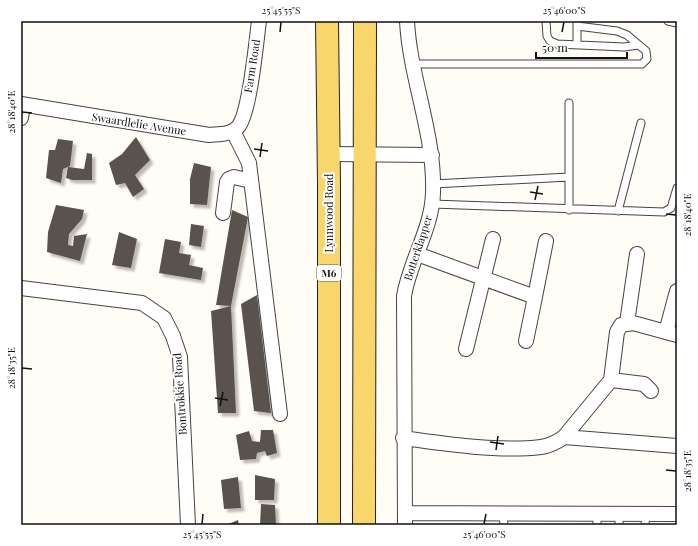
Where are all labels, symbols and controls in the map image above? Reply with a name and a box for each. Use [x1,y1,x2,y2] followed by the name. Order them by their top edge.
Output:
[262,3,300,17] text: 25°45'55"S
[542,3,586,17] text: 25°46'00"S
[536,34,627,60] scale bar
[240,37,263,94] street label: Farm Road
[542,39,568,55] text: 50 m
[4,90,18,134] text: 28°18'40"E
[91,109,188,138] street label: Swaardlelie Avenue
[321,173,336,252] street label: Lynnwood Road
[680,193,694,237] text: 28°18'40"E
[400,213,435,283] street label: Botterklapper
[317,265,341,281] road number: M6
[4,347,18,389] text: 28°18'35"E
[169,352,190,436] street label: Bontrokkie Road
[680,450,694,492] text: 28°18'35"E
[183,527,221,541] text: 25°45'55"S
[462,527,506,541] text: 25°46'00"S

